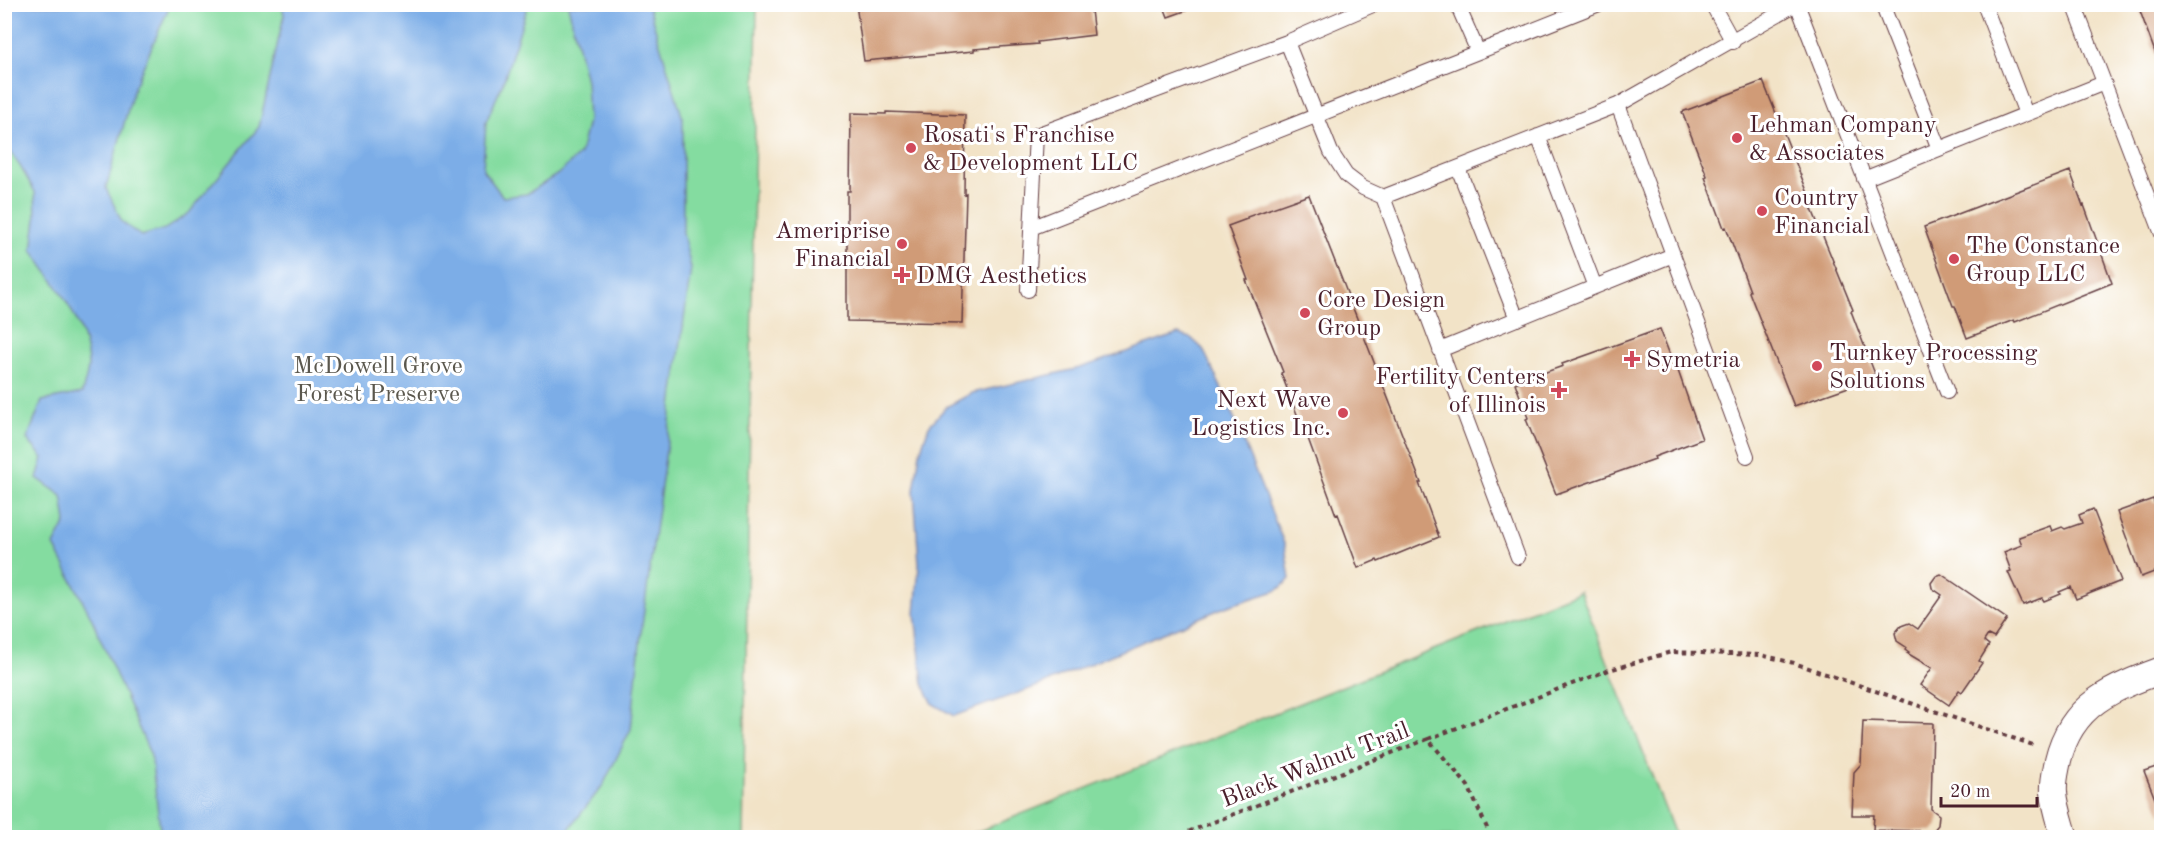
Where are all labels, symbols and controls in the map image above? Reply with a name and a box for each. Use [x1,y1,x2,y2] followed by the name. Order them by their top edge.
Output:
[1749,114,1937,166] place label: Lehman Company & Associates
[923,124,1138,176] place label: Rosati's Franchise & Development LLC
[1730,131,1744,145] marker: Lehman Company & Associates
[904,141,918,155] marker: Rosati's Franchise & Development LLC
[1774,187,1870,239] place label: Country Financial
[1755,204,1769,218] marker: Country Financial
[775,220,890,272] place label: Ameriprise Financial
[1966,235,2120,287] place label: The Constance Group LLC
[895,237,909,251] marker: Ameriprise Financial
[1947,252,1961,266] marker: The Constance Group LLC
[916,265,1087,289] place label: DMG Aesthetics
[893,266,911,284] marker: DMG Aesthetics
[1317,289,1445,341] place label: Core Design Group
[1298,306,1312,320] marker: Core Design Group
[1829,342,2038,394] place label: Turnkey Processing Solutions
[1646,349,1740,373] place label: Symetria
[1623,350,1641,368] marker: Symetria
[293,355,463,407] park label: McDowell Grove Forest Preserve
[1810,359,1824,373] marker: Turnkey Processing Solutions
[1375,366,1546,418] place label: Fertility Centers of Illinois
[1550,381,1568,399] marker: Fertility Centers of Illinois
[1191,389,1331,441] place label: Next Wave Logistics Inc.
[1336,406,1350,420] marker: Next Wave Logistics Inc.
[1218,719,1413,813] street label: Black Walnut Trail
[1941,770,2037,808] scale bar
[1950,783,1990,801] text: 20 m

